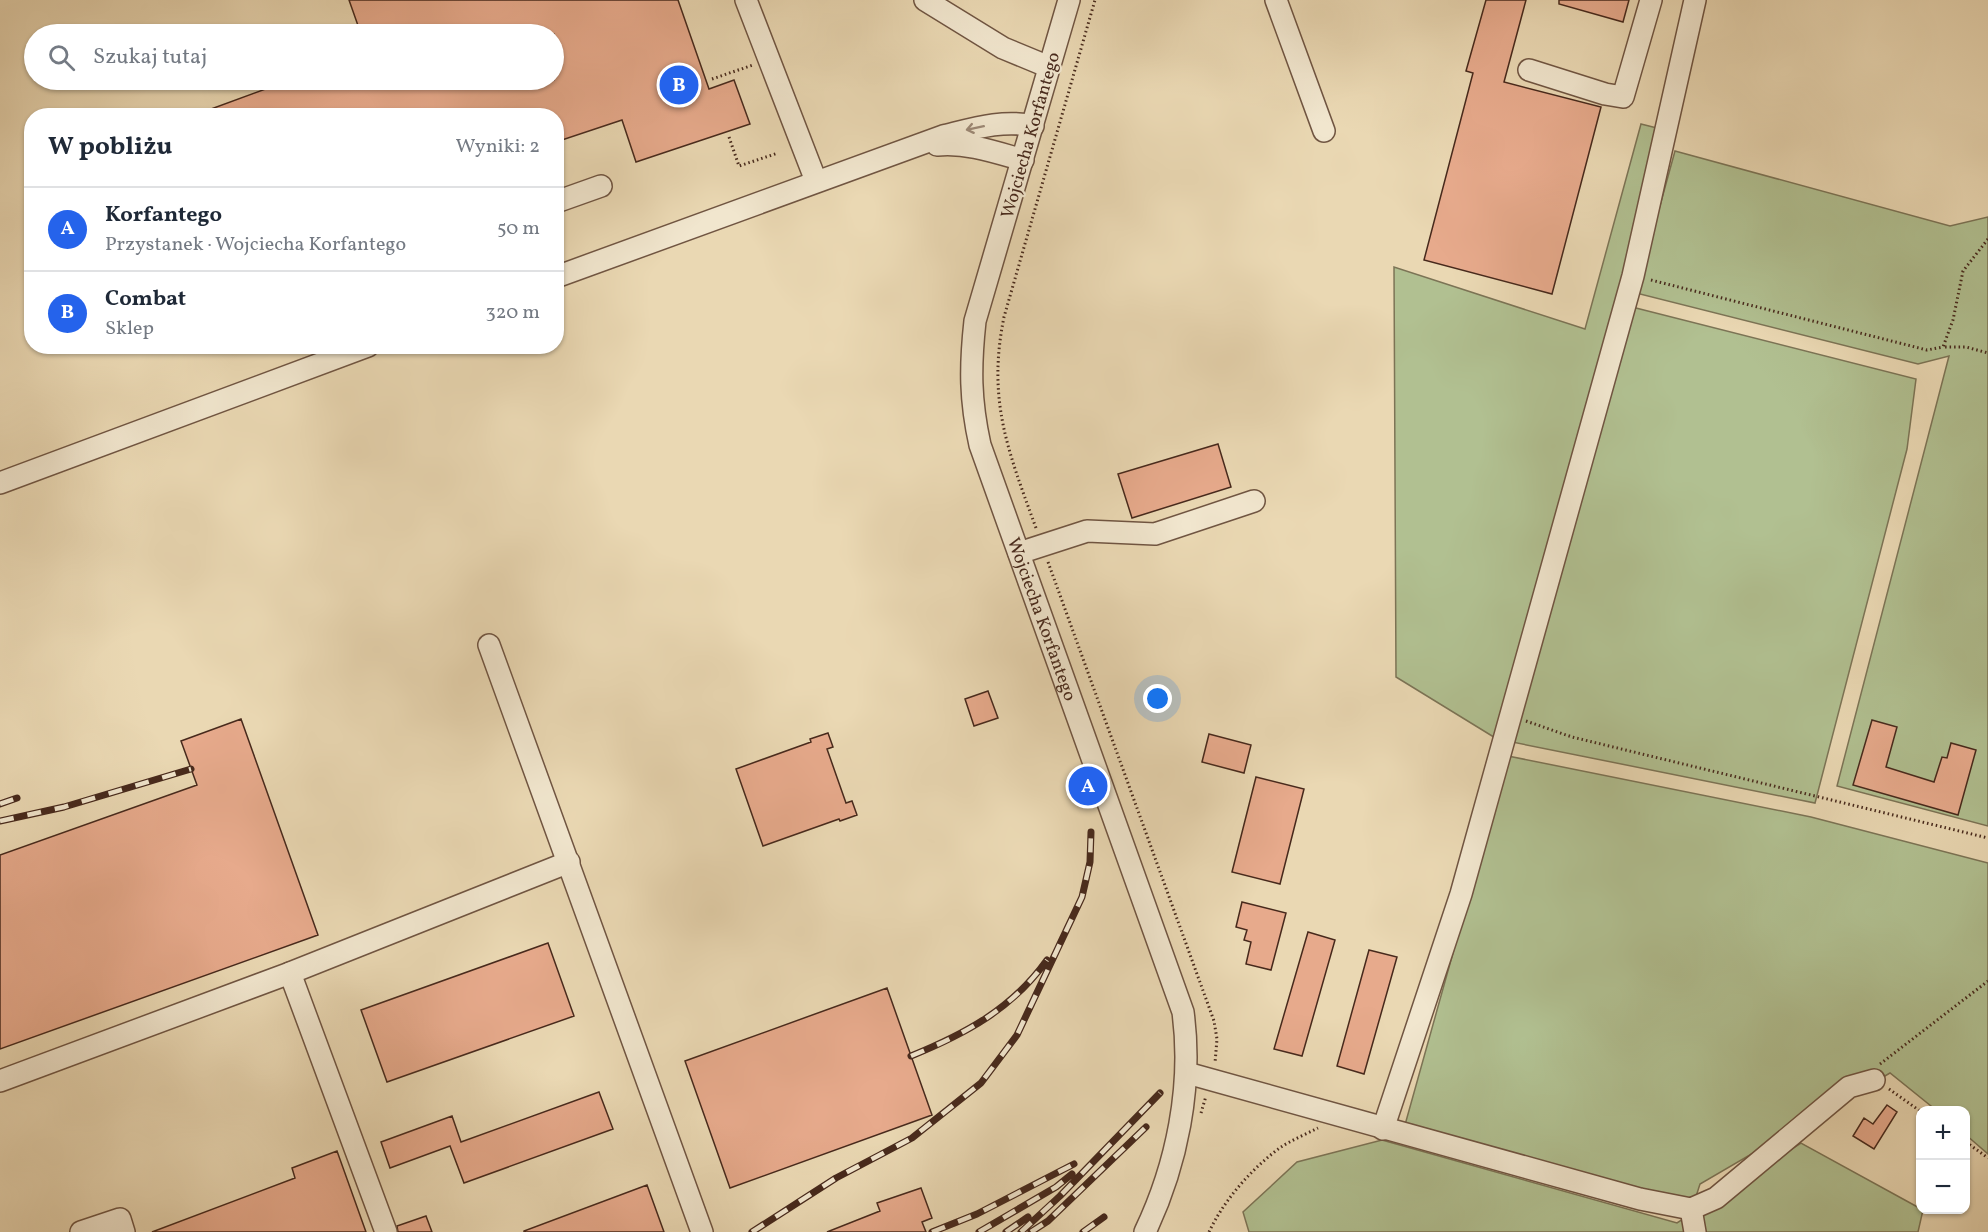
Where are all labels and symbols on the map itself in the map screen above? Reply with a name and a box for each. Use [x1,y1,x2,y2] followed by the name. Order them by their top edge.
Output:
[996,49,1067,222] street label: Wojciecha Korfantego
[660,62,698,107] pin: B
[966,123,985,135] one-way arrow
[1000,534,1082,705] street label: Wojciecha Korfantego
[1143,684,1172,713] your location
[1068,764,1108,808] pin: A

